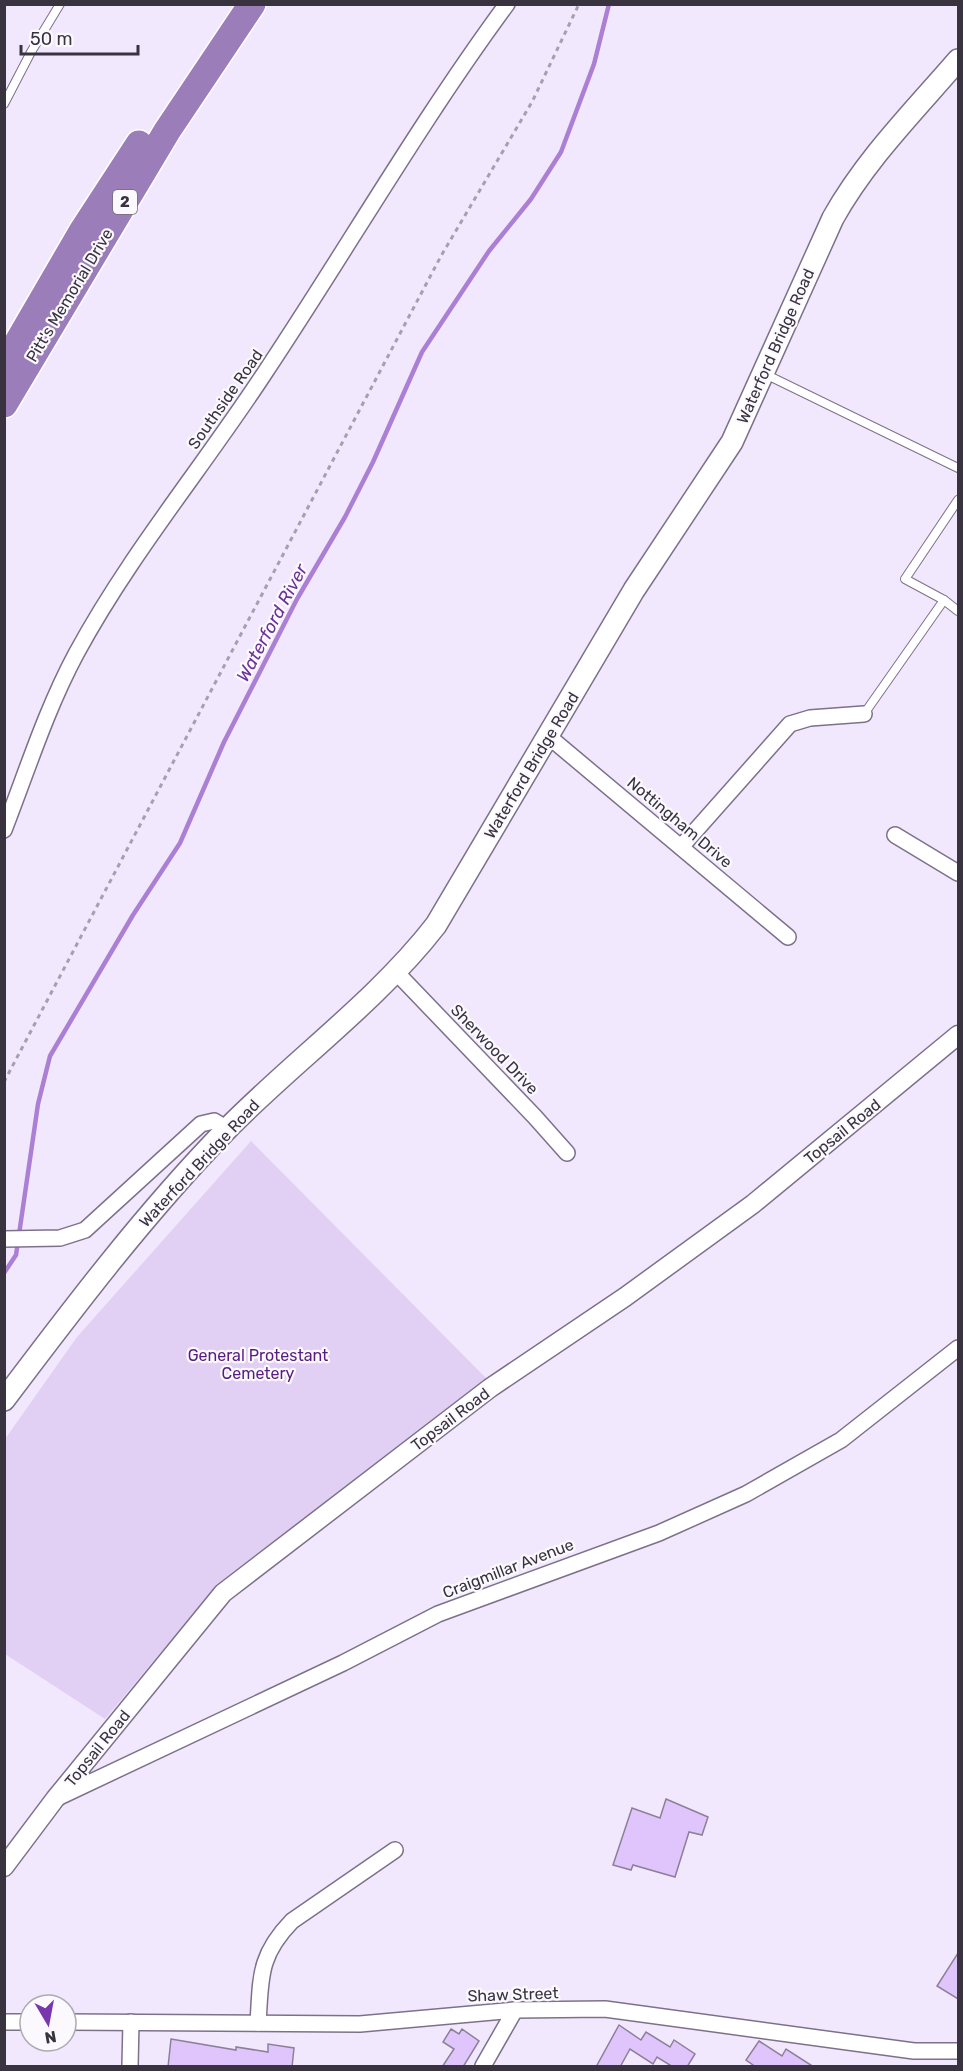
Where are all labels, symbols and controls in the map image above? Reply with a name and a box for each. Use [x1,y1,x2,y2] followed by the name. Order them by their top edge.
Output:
[21,18,138,56] scale bar
[30,28,73,50] text: 50 m
[113,190,137,214] road number: 2
[22,225,117,365] street label: Pitt's Memorial Drive
[733,266,818,427] street label: Waterford Bridge Road
[184,346,267,453] street label: Southside Road
[232,559,313,686] water label: Waterford River
[480,689,583,842] street label: Waterford Bridge Road
[623,773,736,872] street label: Nottingham Drive
[447,1000,542,1098] street label: Sherwood Drive
[800,1095,884,1168] street label: Topsail Road
[135,1096,263,1231] street label: Waterford Bridge Road
[188,1346,328,1383] park label: General Protestant Cemetery
[407,1384,493,1455] street label: Topsail Road
[440,1535,576,1602] street label: Craigmillar Avenue
[61,1706,134,1790] street label: Topsail Road
[467,1983,559,2006] street label: Shaw Street
[18,1993,78,2053] north arrow
[43,2027,58,2048] text: N

